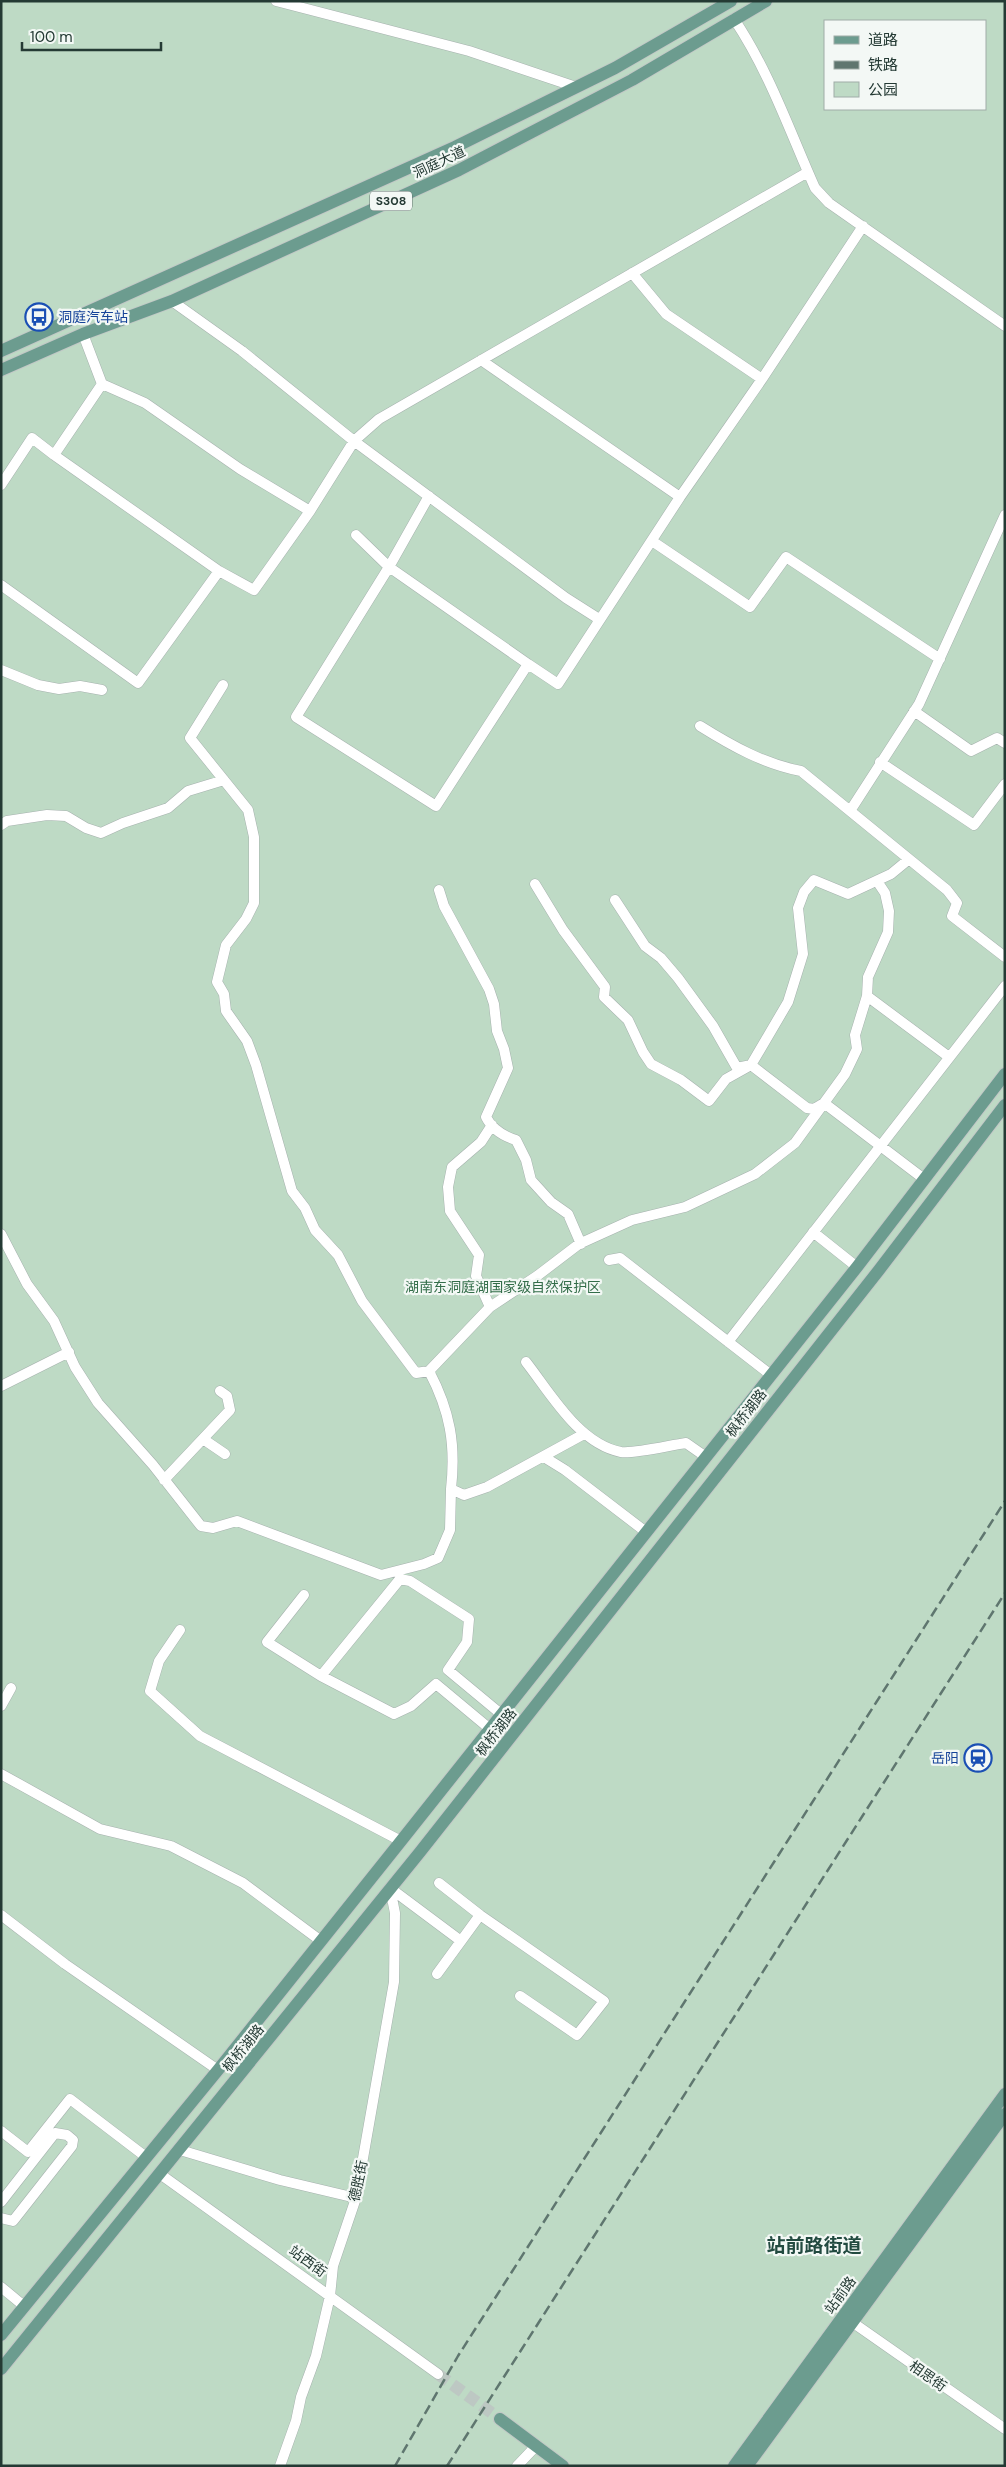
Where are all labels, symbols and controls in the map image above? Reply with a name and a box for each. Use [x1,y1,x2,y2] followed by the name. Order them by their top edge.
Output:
[22,20,161,52] scale bar
[824,20,986,110] legend
[30,27,73,47] text: 100 m
[868,30,898,50] text: 道路
[868,55,898,75] text: 铁路
[868,80,898,100] text: 公园
[410,142,468,182] street label: 洞庭大道
[370,192,412,210] road number: S308
[24,302,54,332] bus stop icon: 洞庭汽车站
[58,308,128,326] place label: 洞庭汽车站
[405,1278,601,1296] park label: 湖南东洞庭湖国家级自然保护区
[722,1385,770,1441] street label: 枫桥湖路
[472,1704,520,1760] street label: 枫桥湖路
[963,1743,993,1773] station icon: 岳阳
[931,1749,959,1767] place label: 岳阳
[218,2021,268,2075] street label: 枫桥湖路
[345,2159,371,2203] street label: 德胜街
[766,2233,862,2258] district label: 站前路街道
[286,2241,330,2281] street label: 站西街
[820,2273,860,2317] street label: 站前路
[906,2357,950,2395] street label: 相思街

